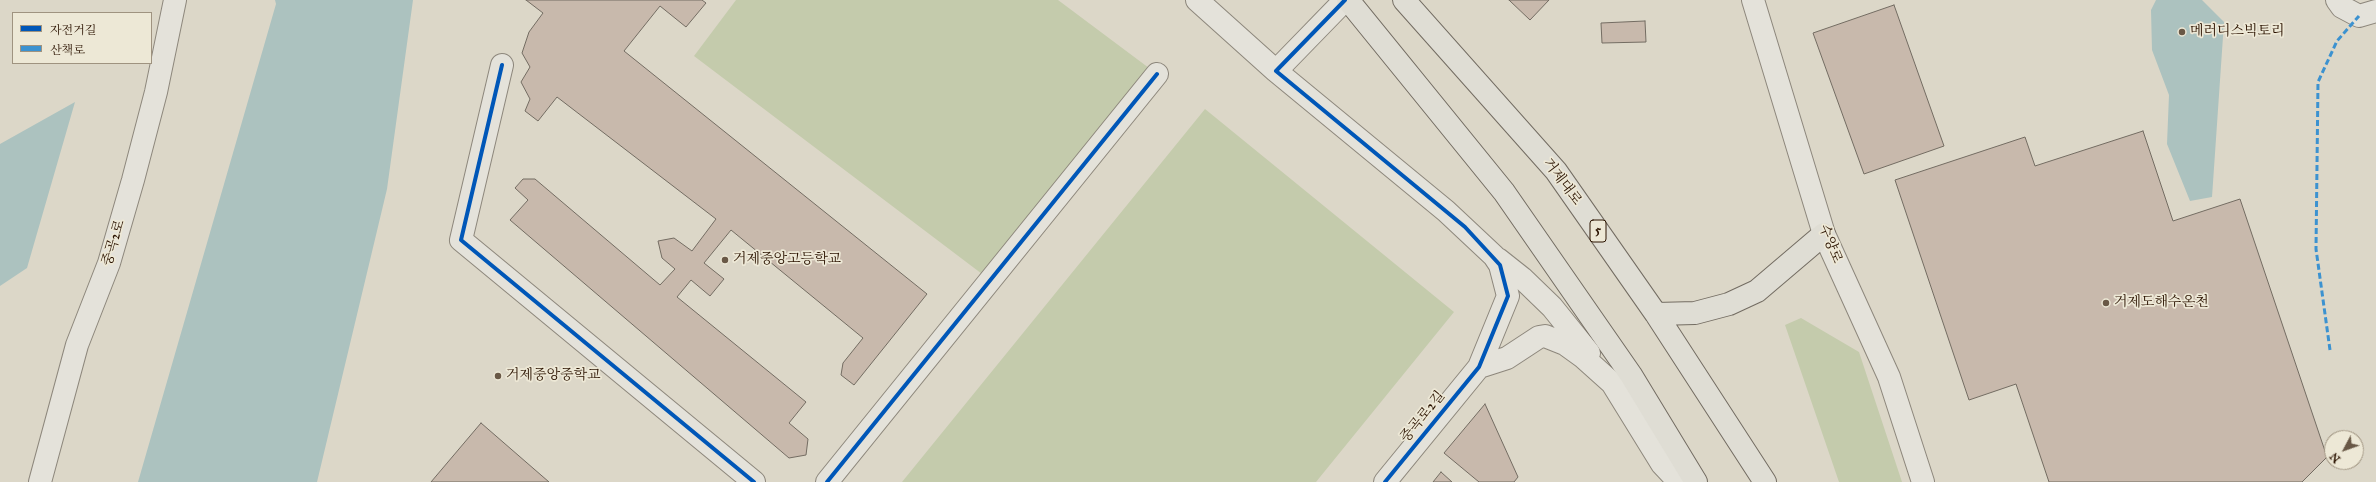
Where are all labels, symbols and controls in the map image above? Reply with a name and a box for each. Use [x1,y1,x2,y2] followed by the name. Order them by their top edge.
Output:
[12,12,152,64] legend
[50,23,96,37] text: 자전거길
[2190,24,2285,40] place label: 메러디스빅토리
[2177,27,2187,37] marker: 메러디스빅토리
[50,43,85,57] text: 산책로
[1539,155,1585,209] street label: 거제대로
[99,218,129,268] street label: 중곡2로
[1590,220,1606,242] road number: 5
[1815,222,1845,266] street label: 수양로
[733,252,841,268] place label: 거제중앙고등학교
[720,255,730,265] marker: 거제중앙고등학교
[2114,295,2209,311] place label: 거제도해수온천
[2101,298,2111,308] marker: 거제도해수온천
[506,368,601,384] place label: 거제중앙중학교
[493,371,503,381] marker: 거제중앙중학교
[1397,388,1449,446] street label: 중곡로2길
[2324,430,2364,470] north arrow
[2327,450,2343,465] text: N

